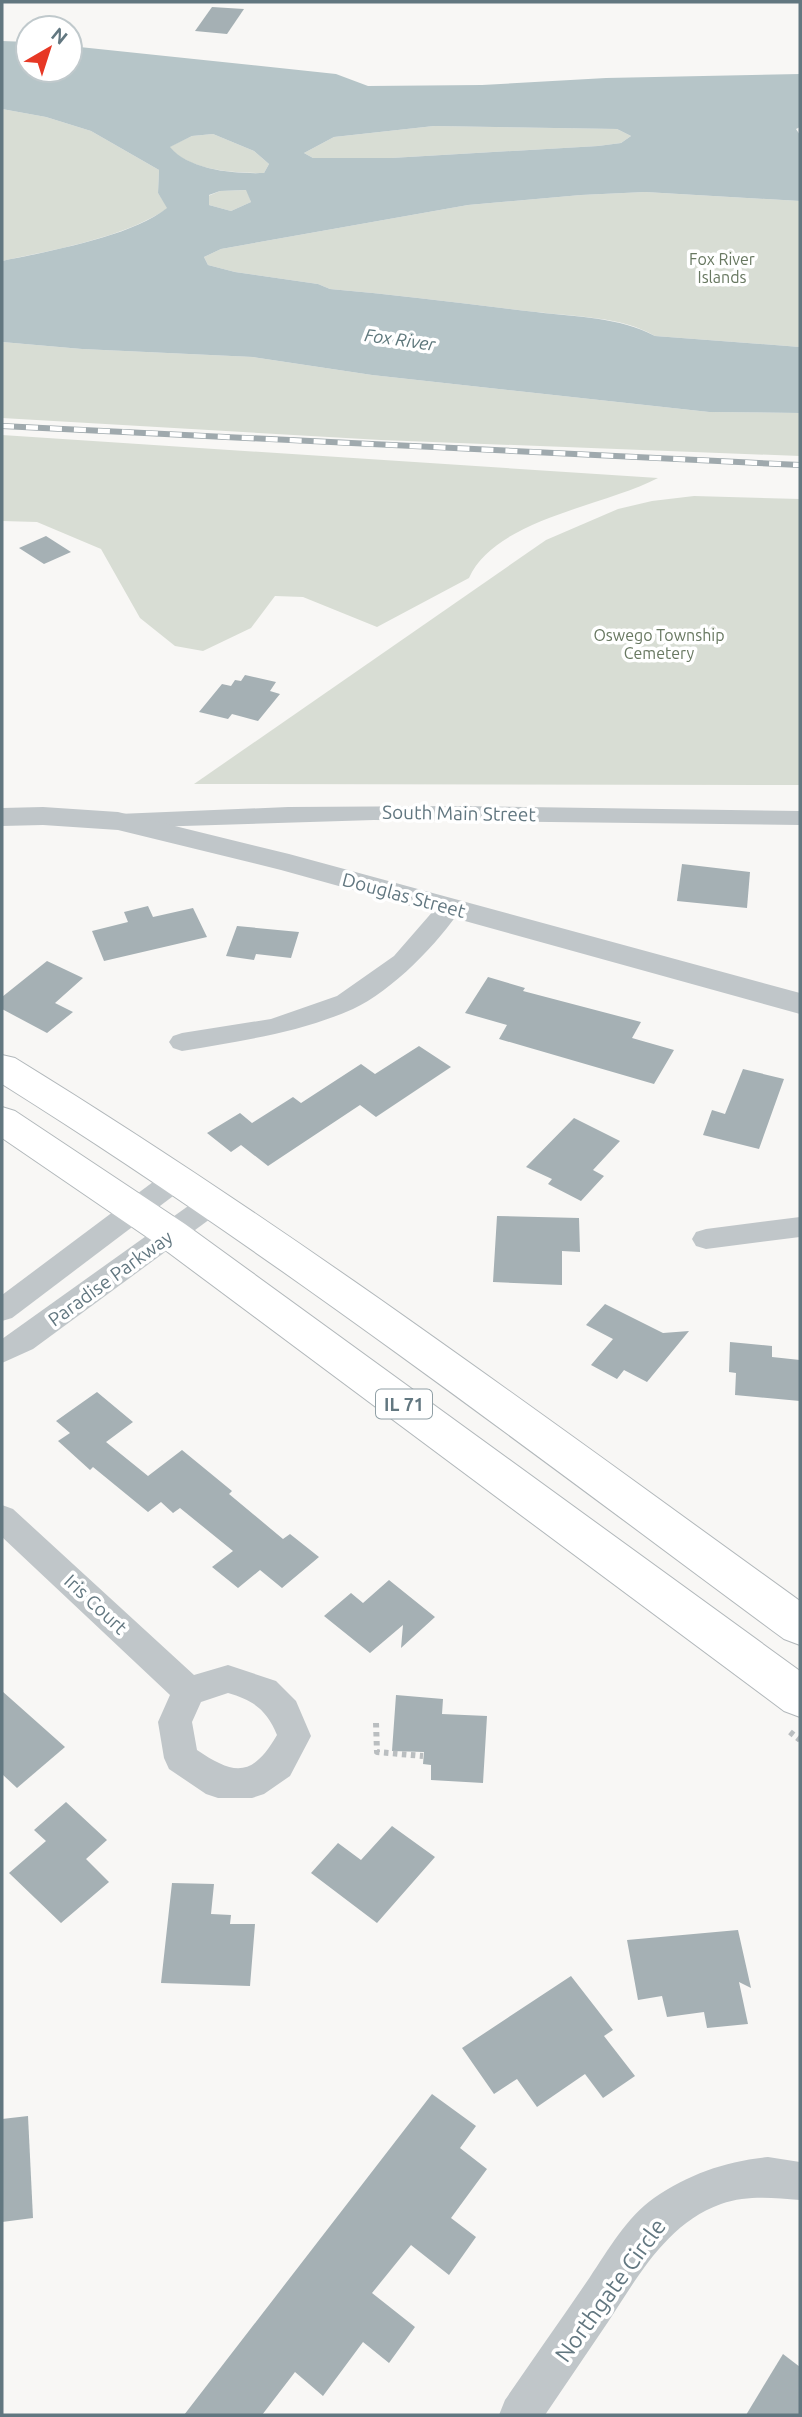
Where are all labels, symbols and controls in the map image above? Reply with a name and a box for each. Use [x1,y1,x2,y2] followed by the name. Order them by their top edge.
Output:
[14,14,84,84] north arrow
[47,23,72,49] text: N
[689,250,755,286] park label: Fox River Islands
[363,324,438,354] water label: Fox River
[593,626,725,662] park label: Oswego Township Cemetery
[382,801,537,825] street label: South Main Street
[340,868,469,922] street label: Douglas Street
[44,1226,176,1330] street label: Paradise Parkway
[376,1390,432,1419] road number: IL 71
[60,1570,132,1639] street label: Iris Court
[550,2214,670,2366] street label: Northgate Circle

